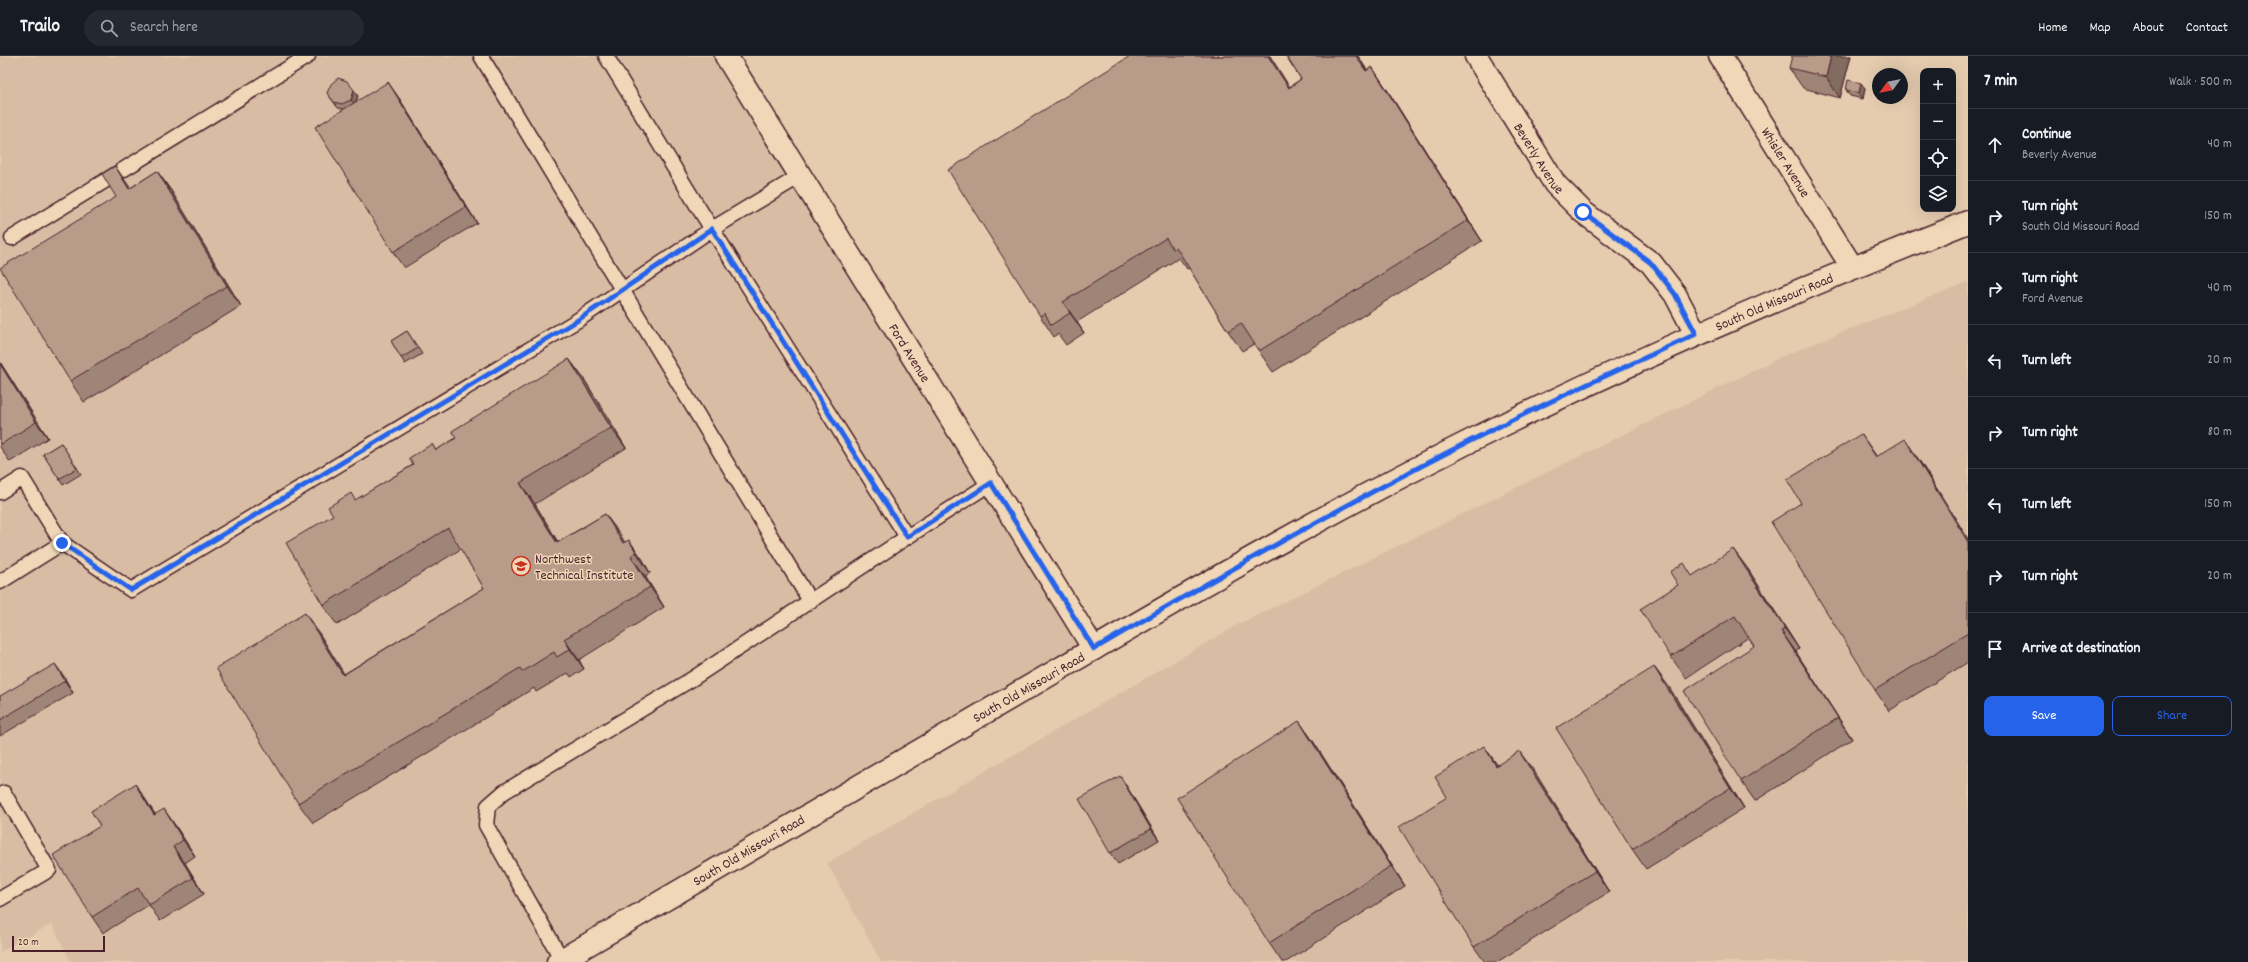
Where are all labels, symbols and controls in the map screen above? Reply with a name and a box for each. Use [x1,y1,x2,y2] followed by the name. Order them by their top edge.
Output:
[84,10,364,46] search box
[20,14,60,41] text: Trailo
[98,17,120,39] icon: search
[130,17,198,39] text: Search here
[2038,18,2067,38] text: Home
[2089,18,2111,38] text: Map
[2133,18,2164,38] text: About
[2186,18,2228,38] text: Contact
[1872,68,1908,104] north arrow
[1920,68,1956,212] map controls
[1920,68,1956,104] button: +
[1984,70,2017,94] text: 7 min
[2169,73,2232,92] text: Walk · 500 m
[1920,104,1956,140] button: −
[1508,120,1568,199] street label: Beverly Avenue
[1755,124,1814,202] street label: Whisler Avenue
[2022,124,2071,146] text: Continue
[1984,134,2006,156] icon: ahead
[2208,135,2232,154] text: 40 m
[1920,140,1956,176] button: locate
[2022,146,2097,165] text: Beverly Avenue
[1920,176,1956,212] button: layers
[2022,196,2078,218] text: Turn right
[1574,203,1592,221] route start
[1984,206,2006,228] icon: right
[2204,207,2232,226] text: 150 m
[2022,218,2139,237] text: South Old Missouri Road
[2022,268,2078,290] text: Turn right
[1713,269,1837,337] street label: South Old Missouri Road
[1984,278,2006,300] icon: right
[2208,279,2232,298] text: 40 m
[2022,290,2083,309] text: Ford Avenue
[882,320,934,387] street label: Ford Avenue
[1984,350,2006,372] icon: left
[2022,350,2071,372] text: Turn left
[2207,351,2232,370] text: 20 m
[1984,422,2006,444] icon: right
[2022,422,2078,444] text: Turn right
[2208,423,2232,442] text: 80 m
[1984,494,2006,516] icon: left
[2022,494,2071,516] text: Turn left
[2204,495,2232,514] text: 150 m
[53,534,71,552] route end
[535,550,634,586] place label: Northwest Technical Institute
[510,555,532,577] school or university icon: Northwest Technical Institute
[1984,566,2006,588] icon: right
[2022,566,2078,588] text: Turn right
[2207,567,2232,586] text: 20 m
[1984,638,2006,660] icon: arrive
[2022,638,2140,660] text: Arrive at destination
[970,648,1089,729] street label: South Old Missouri Road
[1984,696,2104,736] button: Save
[2112,696,2232,736] button: Share
[690,811,809,892] street label: South Old Missouri Road
[12,934,105,953] scale bar
[18,935,39,951] text: 20 m

